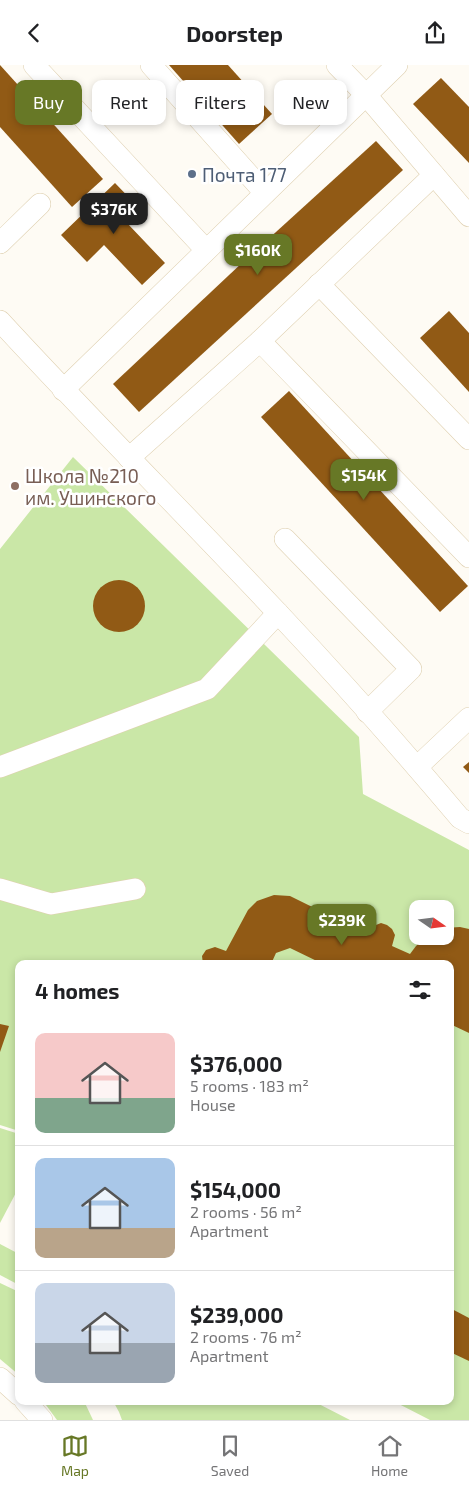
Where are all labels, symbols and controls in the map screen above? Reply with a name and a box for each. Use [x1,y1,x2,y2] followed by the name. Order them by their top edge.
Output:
[20,19,48,47] icon: back
[421,19,449,47] icon: share
[186,20,283,46] text: Doorstep
[15,80,82,125] chip: Buy
[92,80,166,125] chip: Rent
[176,80,264,125] chip: Filters
[274,80,347,125] chip: New
[202,163,287,186] place label: Почта 177
[186,168,198,180] marker: Почта 177
[79,193,149,235] pin: $376K
[91,199,137,218] text: $376K
[223,233,293,276] pin: $160K
[235,240,281,259] text: $160K
[329,459,399,501] pin: $154K
[25,464,156,509] place label: Школа №210 им. Ушинского
[341,465,387,484] text: $154K
[9,480,21,492] marker: Школа №210 им. Ушинского
[409,900,454,945] north arrow
[409,900,454,945] map controls
[307,903,377,946] pin: $239K
[318,910,366,929] text: $239K
[406,976,434,1004] icon: filters
[35,978,119,1003] text: 4 homes
[190,1051,282,1076] text: $376,000
[75,1053,135,1113] icon: home
[190,1076,309,1095] text: 5 rooms · 183 m²
[190,1095,236,1114] text: House
[190,1177,281,1202] text: $154,000
[75,1178,135,1238] icon: home
[190,1202,302,1221] text: 2 rooms · 56 m²
[190,1221,269,1240] text: Apartment
[190,1302,284,1327] text: $239,000
[75,1303,135,1363] icon: home
[190,1327,302,1346] text: 2 rooms · 76 m²
[190,1346,269,1365] text: Apartment
[61,1432,89,1479] tab: Map
[211,1432,249,1479] tab: Saved
[371,1432,408,1479] tab: Home

